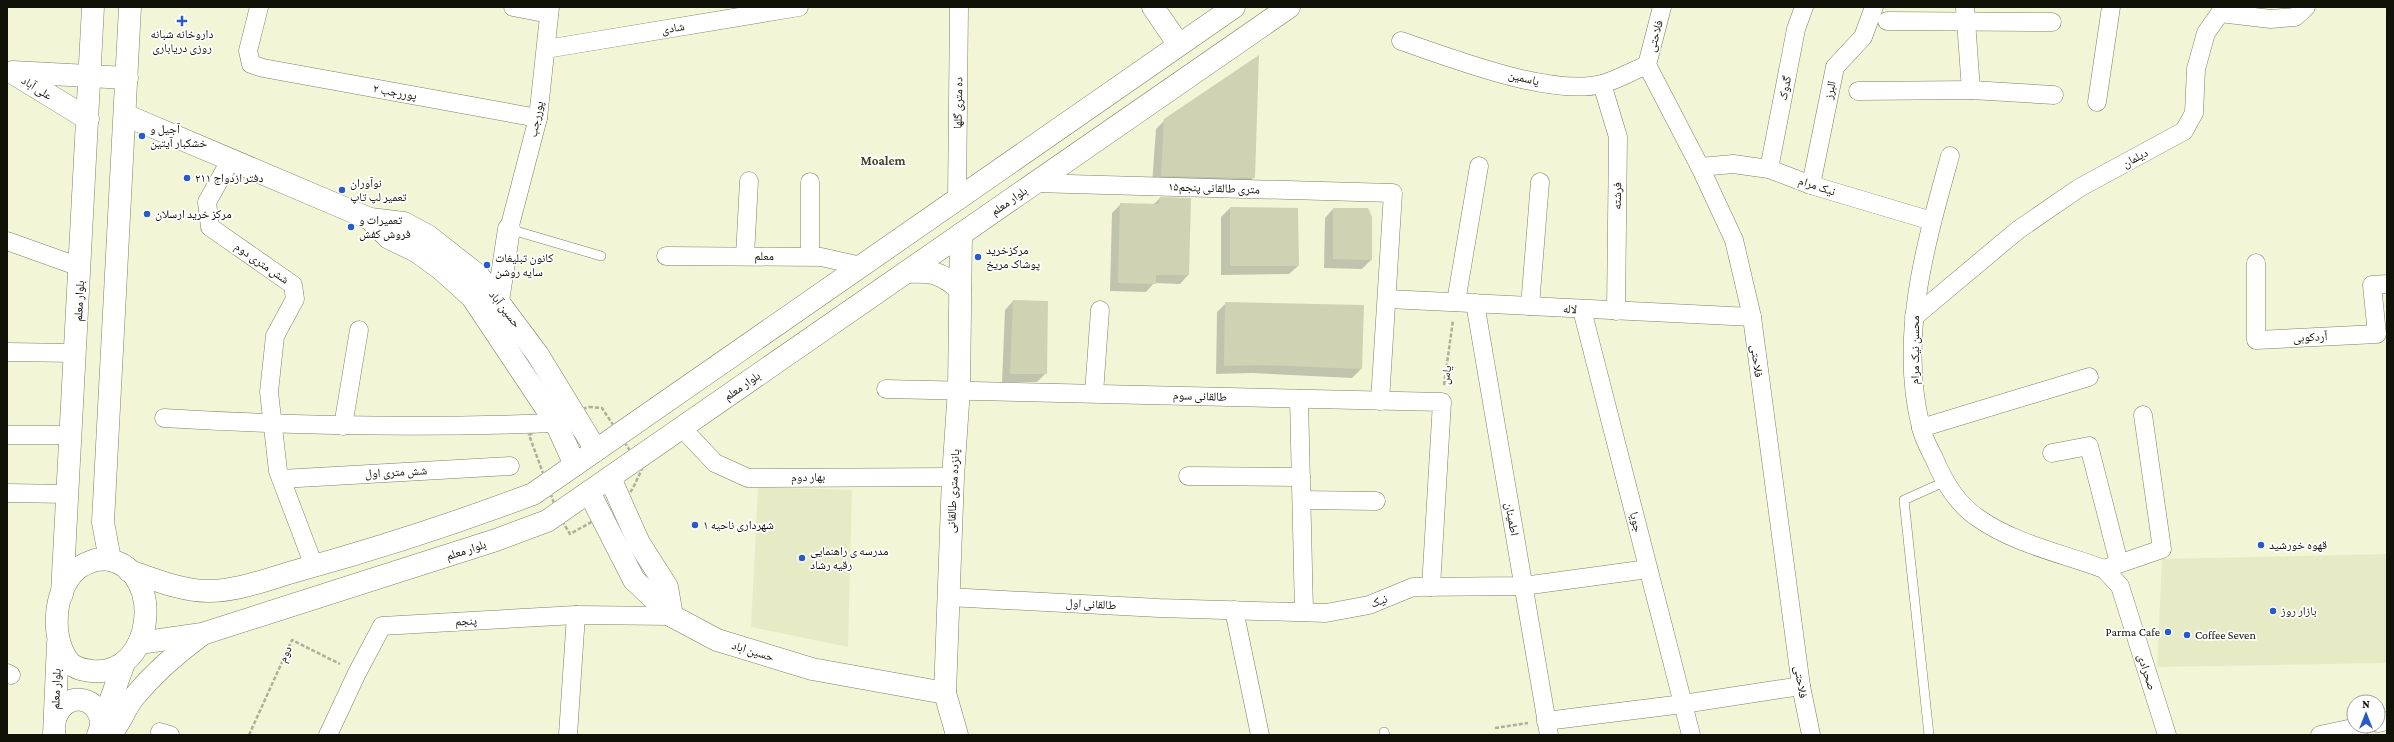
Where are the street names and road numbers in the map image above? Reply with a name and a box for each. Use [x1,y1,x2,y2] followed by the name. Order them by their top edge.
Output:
[1644,18,1666,54] street label: فلاحتی
[660,19,686,37] street label: شادی
[1507,68,1541,89] street label: یاسمین
[19,73,55,103] street label: علی آباد
[1776,74,1794,102] street label: گدوک
[951,77,965,129] street label: ده متری گلها
[1821,79,1839,102] street label: البرز
[372,81,418,103] street label: پوررجب ۲
[526,99,547,138] street label: پوررجب
[2120,145,2150,171] street label: دیلمان
[1796,173,1837,200] street label: نیک مرام
[1168,179,1260,198] street label: ۱۵متری طالقانی پنجم
[1610,182,1624,210] street label: فرشته
[988,183,1031,219] street label: بلوار معلم
[232,239,292,288] street label: شش متری دوم
[754,249,774,264] street label: معلم
[71,280,88,322] street label: بلوار معلم
[486,288,524,331] street label: حسین آباد
[1562,302,1578,316] street label: لاله
[1908,316,1923,384] street label: محسن نیک مرام
[2292,329,2329,345] street label: آردکوبی
[1748,344,1766,378] street label: فلاحتی
[1438,364,1455,386] street label: یاس
[721,368,764,404] street label: بلوار معلم
[1173,388,1227,405] street label: طالقانی سوم
[944,448,962,534] street label: پانزده متری طالقانی
[365,463,428,481] street label: شش متری اول
[791,470,825,485] street label: بهار دوم
[1502,501,1522,537] street label: اطمینان
[1627,510,1645,534] street label: جویا
[444,537,488,564] street label: بلوار معلم
[1369,591,1389,611] street label: نیک
[1065,596,1117,612] street label: طالقانی اول
[455,613,478,630] street label: پنجم
[730,638,776,664] street label: حسین اباد
[275,644,296,665] street label: دوم
[2135,652,2159,692] street label: صحرادی
[1792,665,1810,699] street label: فلاحتی
[48,668,65,710] street label: بلوار معلم

